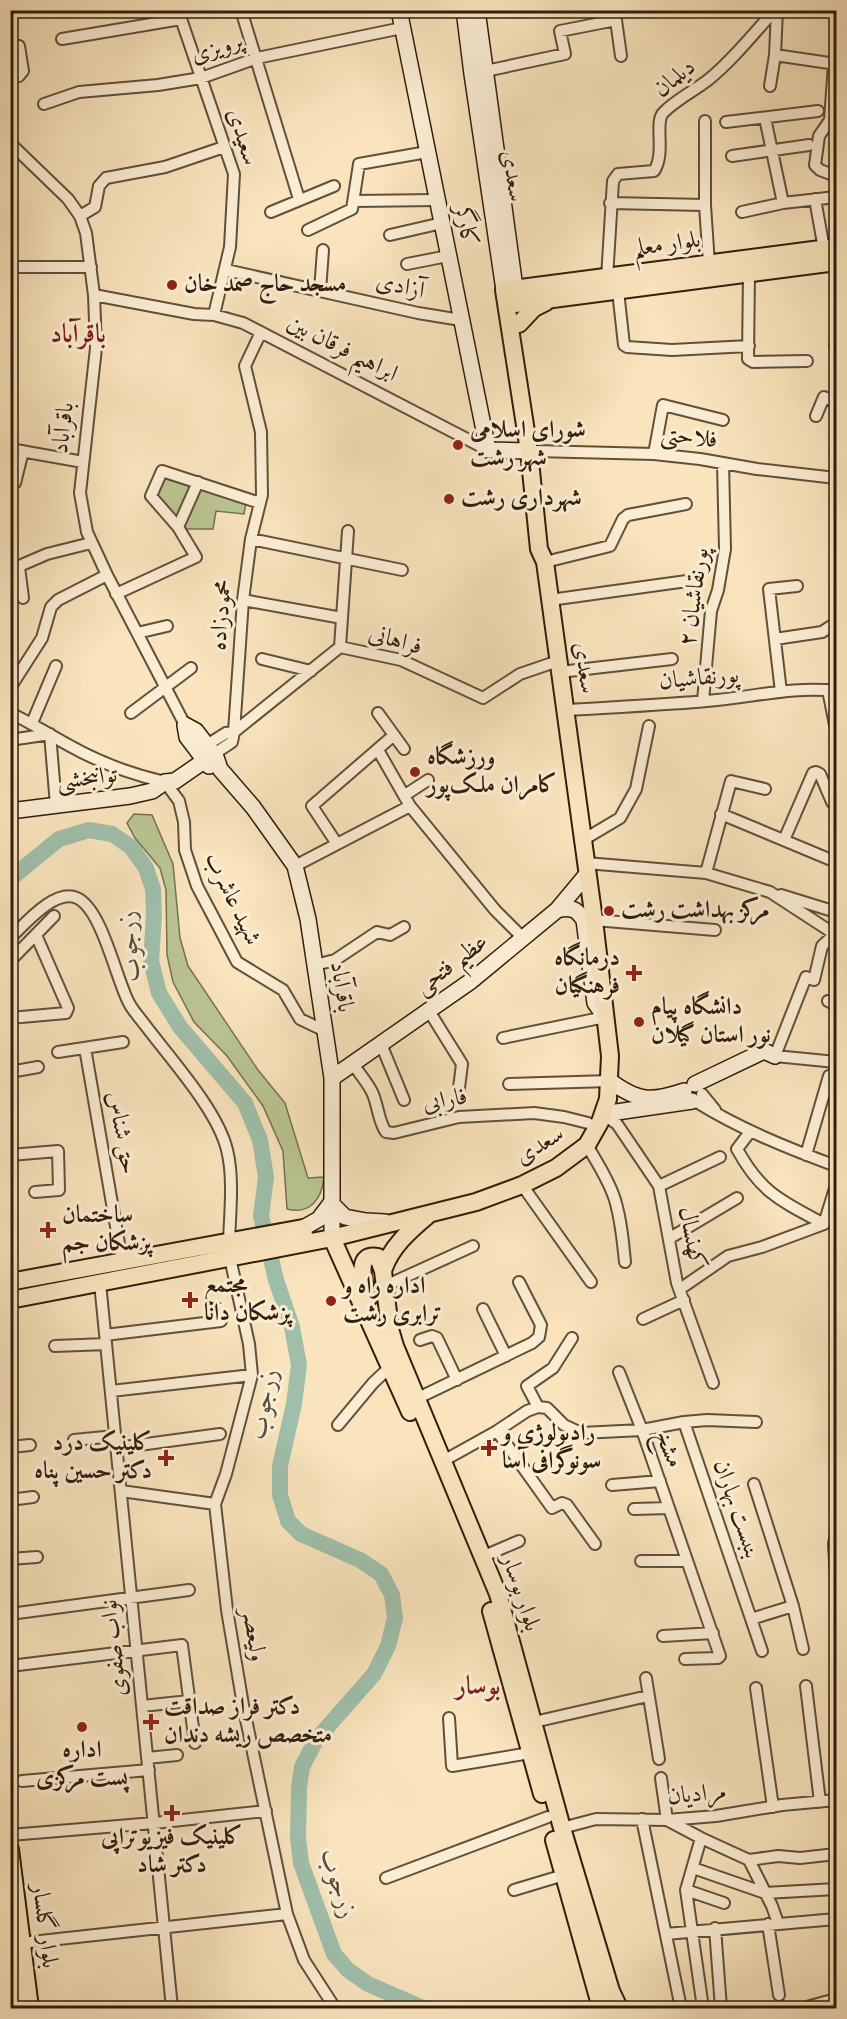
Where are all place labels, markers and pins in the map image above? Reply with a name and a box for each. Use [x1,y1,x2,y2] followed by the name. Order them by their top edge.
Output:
[184,268,346,305] place label: مسجد حاج صمد خان
[165,278,179,292] marker: مسجد حاج صمد خان
[469,414,586,476] place label: شورای اسلامی شهر رشت
[451,438,465,452] marker: شورای اسلامی شهر رشت
[461,482,582,516] place label: شهرداری رشت
[442,492,456,506] marker: شهرداری رشت
[424,740,557,803] place label: ورزشگاه کامران ملک‌پور
[408,765,422,779] marker: ورزشگاه کامران ملک‌پور
[621,894,770,928] place label: مرکز بهداشت رشت
[602,904,616,918] marker: مرکز بهداشت رشت
[554,941,620,1004] place label: درمانگاه فرهنگیان
[625,964,643,982] marker: درمانگاه فرهنگیان
[651,990,771,1053] place label: دانشگاه پیام نور استان گیلان
[632,1015,646,1029] marker: دانشگاه پیام نور استان گیلان
[62,1199,154,1264] place label: ساختمان پزشکان جم
[39,1221,57,1239] marker: ساختمان پزشکان جم
[204,1269,294,1331] place label: مجتمع پزشکان دانا
[340,1270,442,1332] place label: اداره راه و ترابری رشت
[181,1291,199,1309] marker: مجتمع پزشکان دانا
[324,1294,338,1308] marker: اداره راه و ترابری رشت
[499,1417,601,1479] place label: رادیولوژی و سونوگرافی آسا
[34,1427,152,1489] place label: کلینیک درد دکتر حسین پناه
[480,1439,498,1457] marker: رادیولوژی و سونوگرافی آسا
[157,1449,175,1467] marker: کلینیک درد دکتر حسین پناه
[164,1691,332,1753] place label: دکتر فراز صداقت متخصص ریشه دندان
[142,1713,160,1731] marker: دکتر فراز صداقت متخصص ریشه دندان
[75,1720,89,1734] marker: اداره پست مرکزی
[36,1734,130,1796] place label: اداره پست مرکزی
[163,1804,181,1822] marker: کلینیک فیزیوتراپی دکتر شاد
[100,1821,243,1883] place label: کلینیک فیزیوتراپی دکتر شاد

